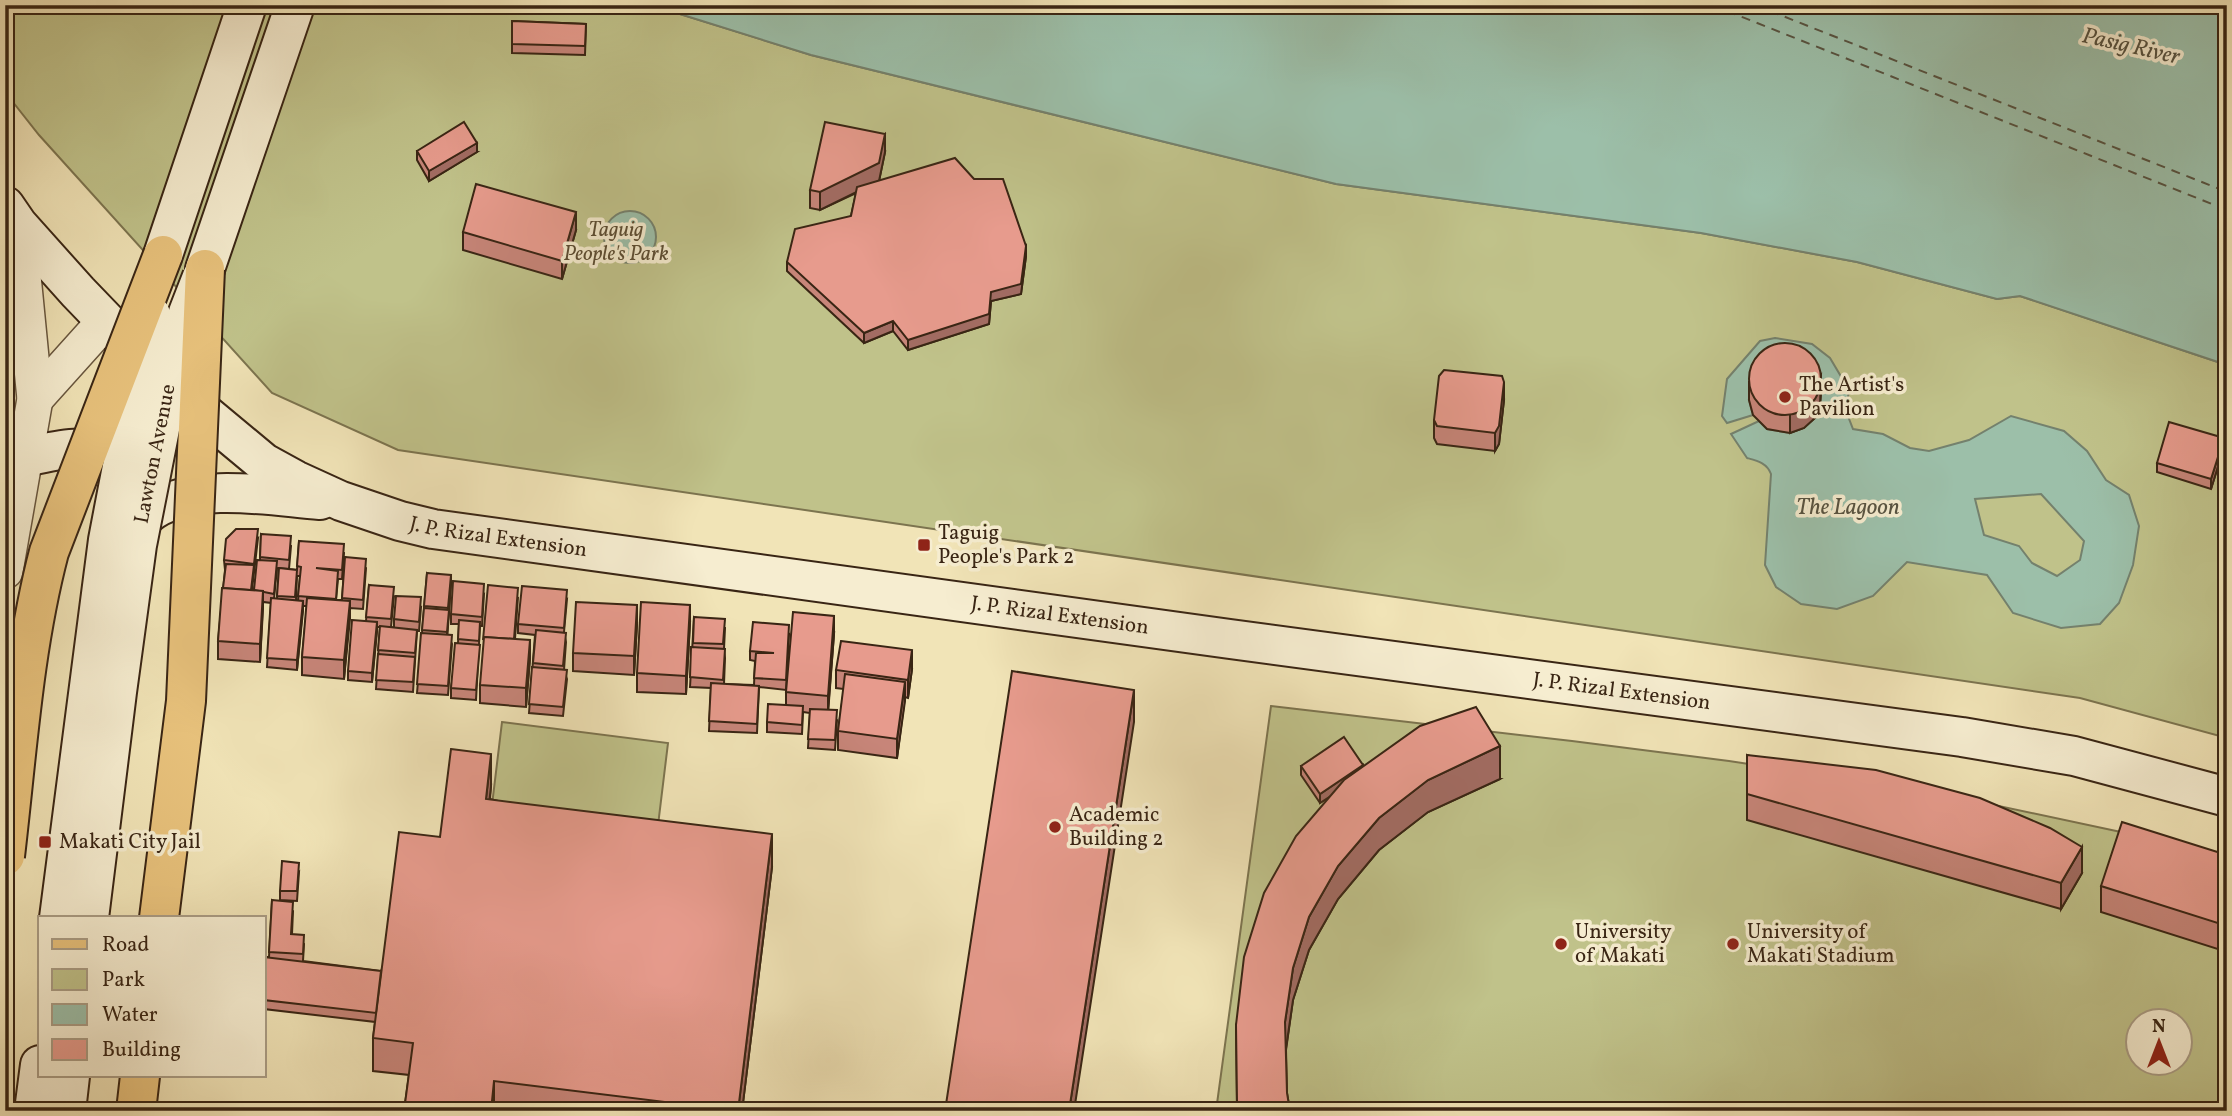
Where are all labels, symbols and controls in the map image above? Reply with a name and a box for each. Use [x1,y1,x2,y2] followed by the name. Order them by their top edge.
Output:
[2079,20,2183,74] water label: Pasig River
[563,216,669,269] park label: Taguig People's Park
[1799,371,1904,424] place label: The Artist's Pavilion
[127,381,183,526] street label: Lawton Avenue
[1777,389,1793,405] marker: The Artist's Pavilion
[1796,492,1900,524] water label: The Lagoon
[406,509,589,565] street label: J. P. Rizal Extension
[938,519,1074,572] place label: Taguig People's Park 2
[916,537,932,553] marker: Taguig People's Park 2
[969,589,1151,642] street label: J. P. Rizal Extension
[1531,665,1713,718] street label: J. P. Rizal Extension
[1069,801,1163,854] place label: Academic Building 2
[1047,819,1063,835] marker: Academic Building 2
[59,828,201,857] place label: Makati City Jail
[37,834,53,850] marker: Makati City Jail
[38,916,266,1078] legend
[1575,918,1672,971] place label: University of Makati
[1747,918,1895,971] place label: University of Makati Stadium
[102,931,149,960] text: Road
[1553,936,1569,952] marker: University of Makati
[1725,936,1741,952] marker: University of Makati Stadium
[102,966,145,995] text: Park
[102,1001,158,1030] text: Water
[2124,1007,2194,1078] north arrow
[2152,1014,2166,1040] text: N
[102,1036,181,1065] text: Building

